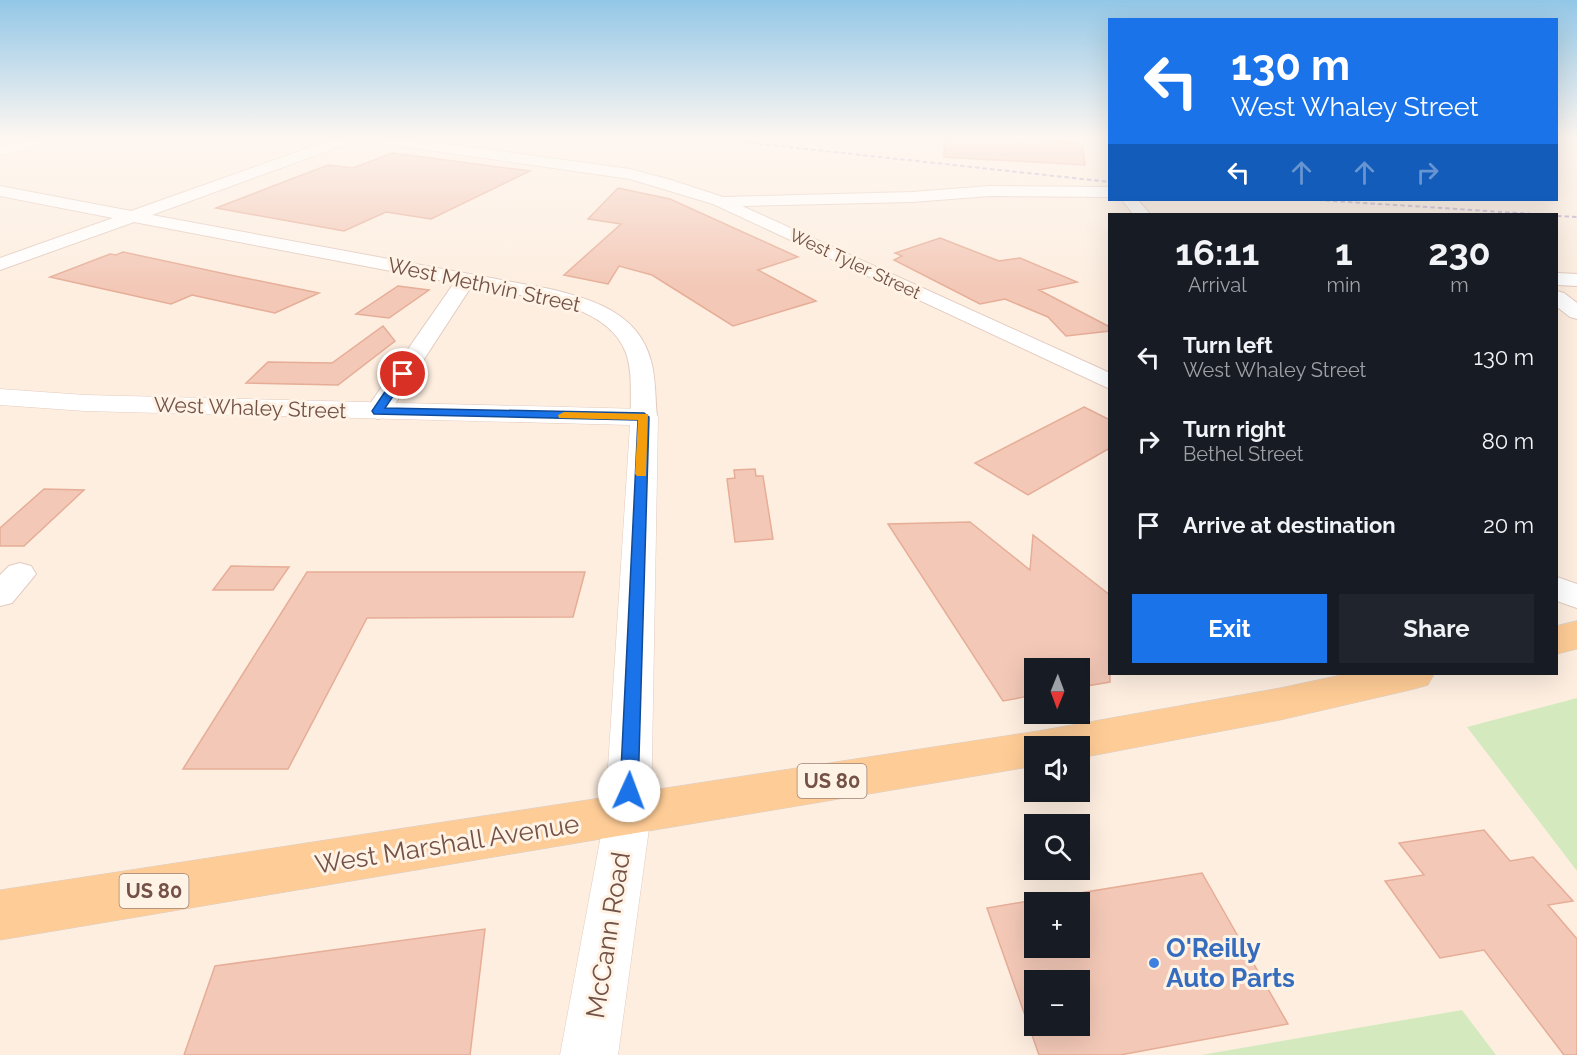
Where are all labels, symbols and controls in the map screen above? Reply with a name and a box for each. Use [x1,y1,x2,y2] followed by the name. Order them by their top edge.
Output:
[1231,41,1350,90] text: 130 m
[1132,42,1210,120] icon: left
[1231,91,1478,122] text: West Whaley Street
[1222,156,1255,189] icon: left
[1285,156,1318,189] icon: ahead
[1348,156,1381,189] icon: ahead
[1411,156,1444,189] icon: right
[786,224,924,303] street label: West Tyler Street
[1175,231,1259,273] text: 16:11
[1335,231,1353,273] text: 1
[1428,231,1491,273] text: 230
[385,252,583,317] street label: West Methvin Street
[1188,273,1247,297] text: Arrival
[1327,273,1361,297] text: min
[1450,273,1469,297] text: m
[1183,332,1273,358] text: Turn left
[1132,341,1165,374] icon: left
[1474,344,1534,370] text: 130 m
[377,348,428,399] pin
[386,357,419,390] icon: arrive
[1183,358,1366,382] text: West Whaley Street
[153,392,347,423] street label: West Whaley Street
[1183,416,1286,442] text: Turn right
[1132,425,1165,458] icon: right
[1482,428,1534,454] text: 80 m
[1183,442,1303,466] text: Bethel Street
[1132,509,1165,542] icon: arrive
[1183,512,1396,538] text: Arrive at destination
[1483,512,1534,538] text: 20 m
[1132,594,1327,663] button: Exit
[1339,594,1534,663] button: Share
[1024,658,1090,724] north arrow
[1024,658,1090,1036] map controls
[1024,736,1090,802] button: sound
[597,759,661,823] position arrow
[798,764,866,798] road number: US 80
[313,808,581,880] street label: West Marshall Avenue
[1024,814,1090,880] button: search
[580,850,636,1020] street label: McCann Road
[120,874,188,908] road number: US 80
[1024,892,1090,958] button: +
[1166,933,1295,993] place label: O'Reilly Auto Parts
[1147,956,1161,970] marker: O'Reilly Auto Parts
[1024,970,1090,1036] button: −

